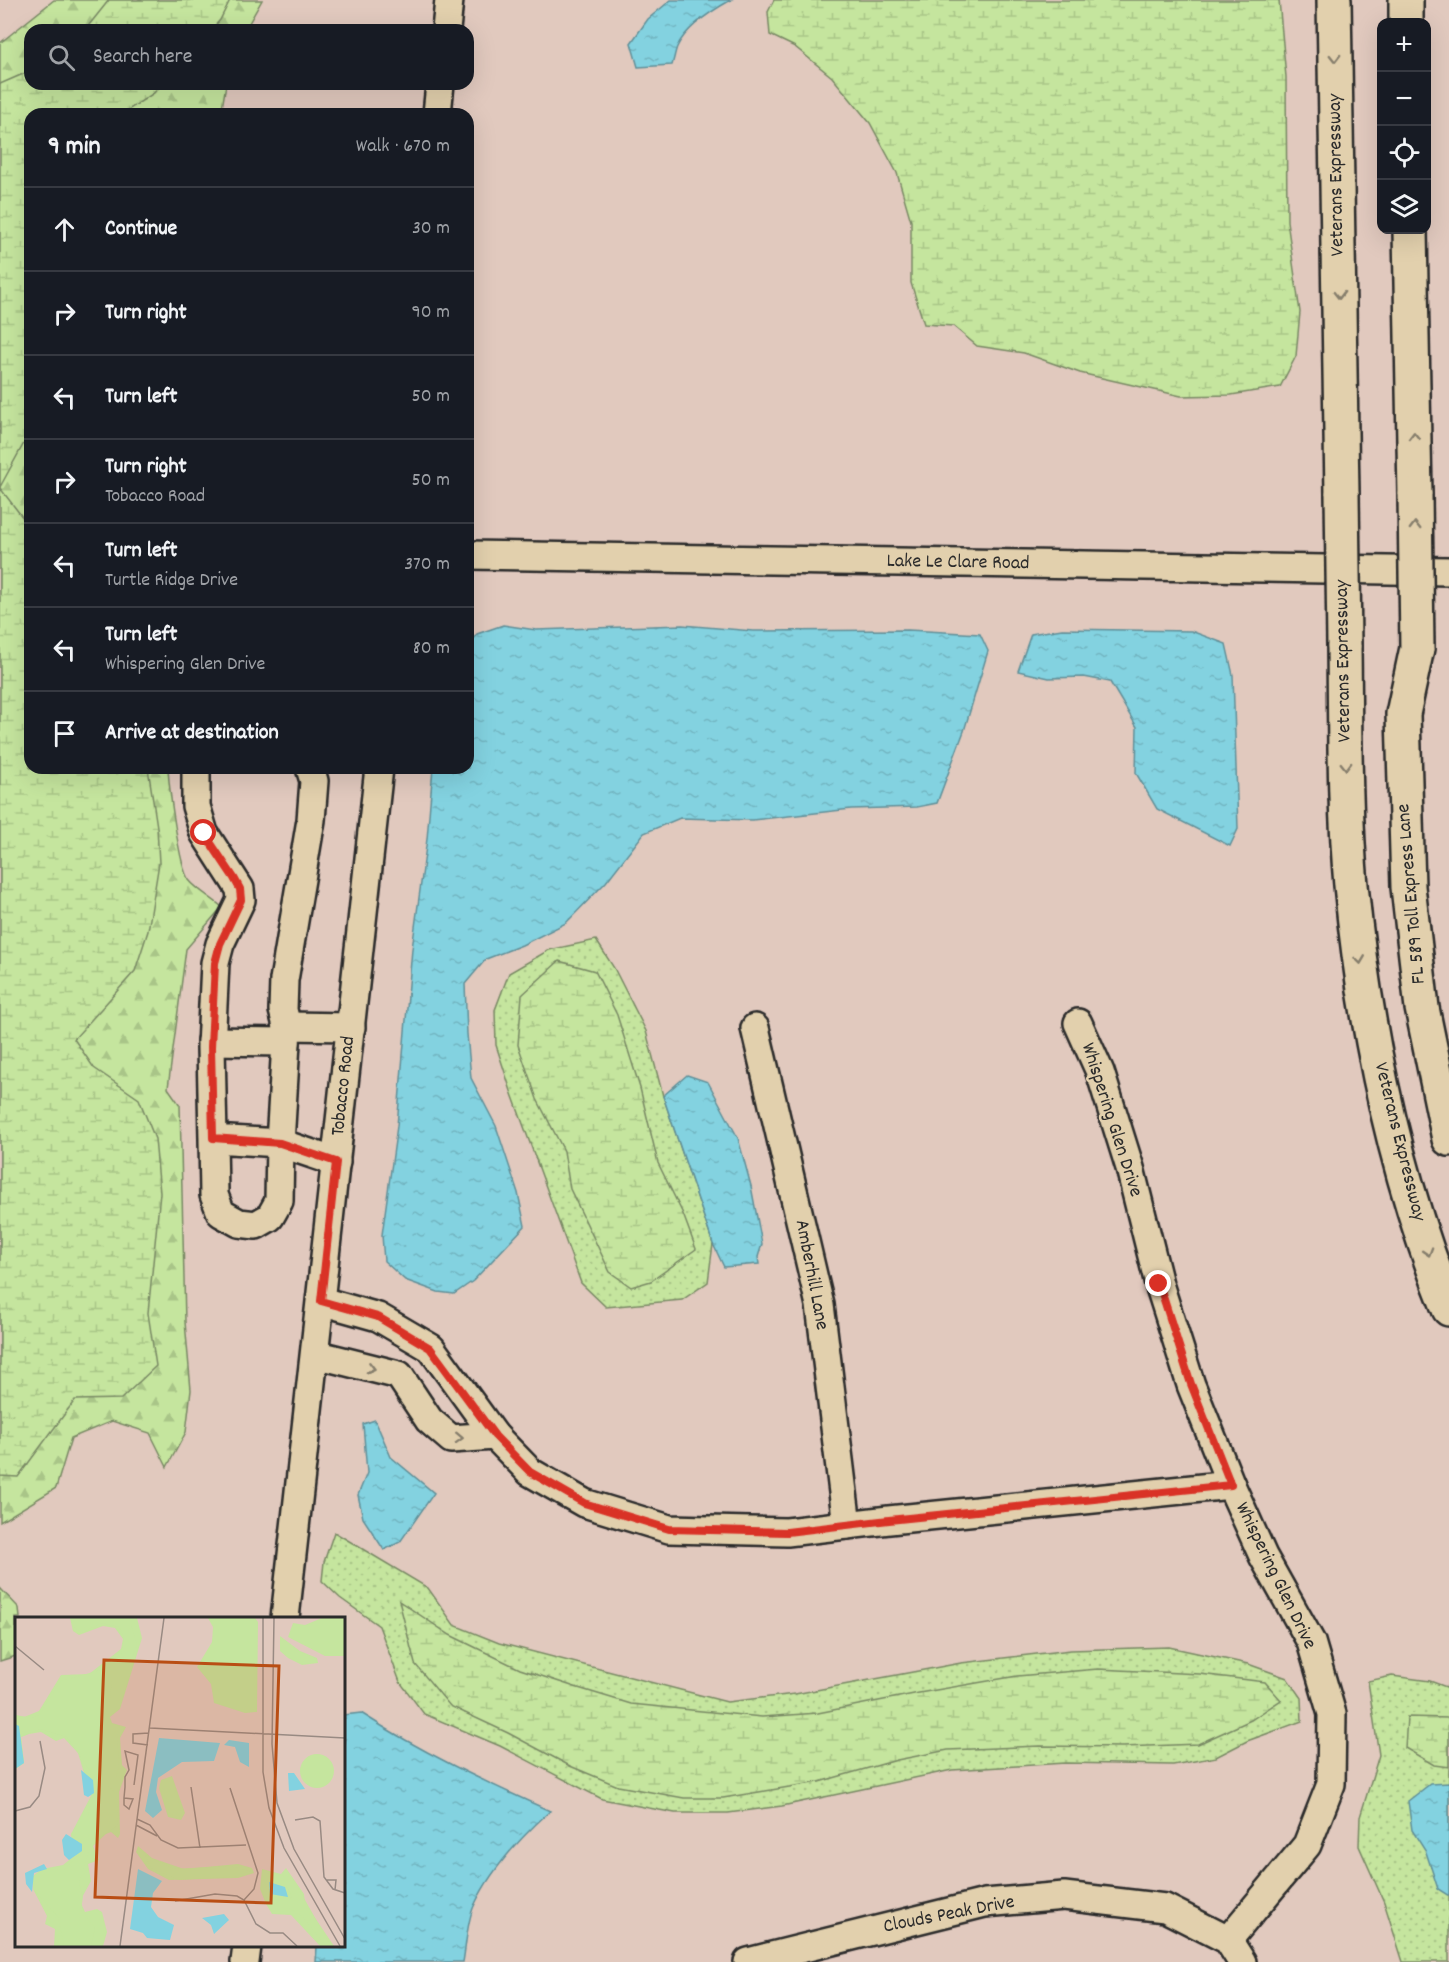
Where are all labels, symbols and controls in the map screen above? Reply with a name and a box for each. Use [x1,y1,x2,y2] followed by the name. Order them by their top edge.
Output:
[1377,18,1431,234] map controls
[1377,18,1431,72] button: +
[24,24,474,90] search box
[45,41,78,74] icon: search
[93,42,192,73] text: Search here
[1329,54,1341,63] one-way arrow
[1377,72,1431,126] button: −
[1322,92,1352,257] street label: Veterans Expressway
[1377,126,1431,180] button: locate
[48,129,101,166] text: 9 min
[356,133,450,161] text: Walk · 670 m
[1377,180,1431,234] button: layers
[48,213,81,246] icon: ahead
[105,214,177,245] text: Continue
[412,215,450,243] text: 30 m
[1333,291,1345,300] one-way arrow
[48,297,81,330] icon: right
[105,298,187,329] text: Turn right
[412,299,450,327] text: 90 m
[48,381,81,414] icon: left
[105,382,177,413] text: Turn left
[412,383,450,411] text: 50 m
[1408,432,1420,441] one-way arrow
[105,452,187,483] text: Turn right
[48,465,81,498] icon: right
[412,467,450,495] text: 50 m
[105,483,205,511] text: Tobacco Road
[1409,522,1421,531] one-way arrow
[105,536,177,567] text: Turn left
[886,548,1030,578] street label: Lake Le Clare Road
[48,549,81,582] icon: left
[404,551,450,579] text: 370 m
[105,567,238,595] text: Turtle Ridge Drive
[1329,578,1359,743] street label: Veterans Expressway
[105,620,177,651] text: Turn left
[48,633,81,666] icon: left
[413,635,450,663] text: 80 m
[105,651,265,679] text: Whispering Glen Drive
[48,717,81,750] icon: arrive
[105,718,279,749] text: Arrive at destination
[1340,762,1352,771] one-way arrow
[1390,803,1434,985] street label: FL 589 Toll Express Lane
[190,819,216,845] route start
[1354,956,1366,965] one-way arrow
[325,1035,363,1137] street label: Tobacco Road
[1073,1039,1149,1201] street label: Whispering Glen Drive
[1366,1060,1432,1225] street label: Veterans Expressway
[787,1217,835,1333] street label: Amberhill Lane
[1421,1246,1433,1257] one-way arrow
[1145,1270,1171,1296] route end
[366,1361,376,1374] one-way arrow
[455,1431,464,1444] one-way arrow
[1227,1498,1323,1654] street label: Whispering Glen Drive
[15,1617,345,1947] inset map
[881,1889,1017,1941] street label: Clouds Peak Drive

